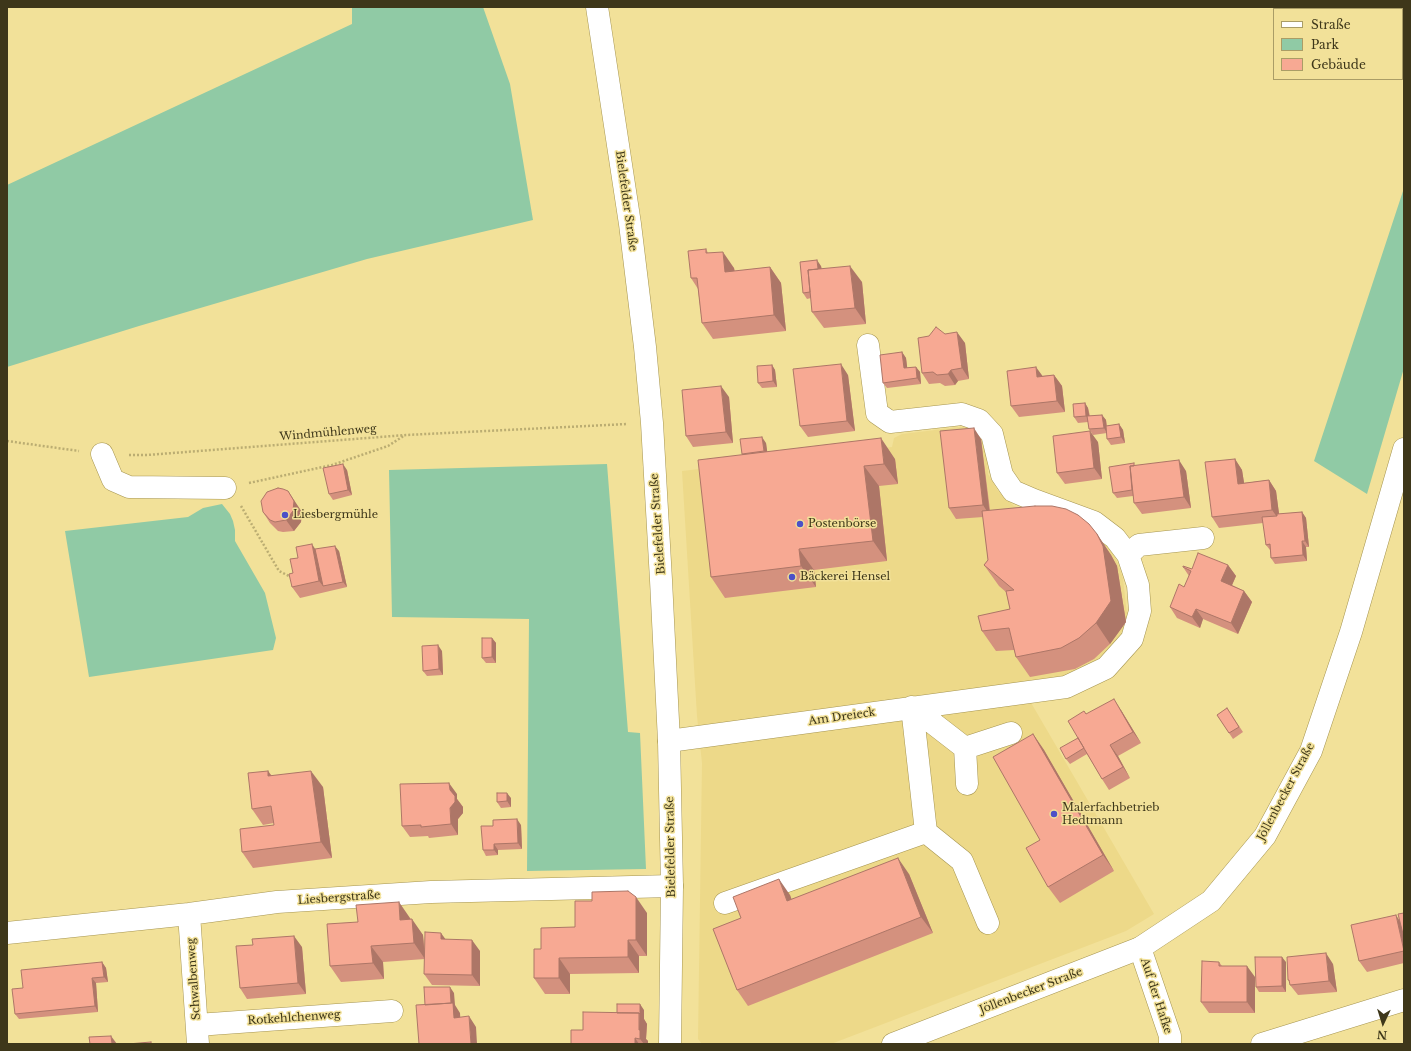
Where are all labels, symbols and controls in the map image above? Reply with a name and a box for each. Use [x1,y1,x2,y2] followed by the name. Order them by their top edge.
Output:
[1273,8,1403,80] legend
[1311,17,1351,32] text: Straße
[1311,37,1339,52] text: Park
[1311,57,1366,72] text: Gebäude
[612,150,640,252] street label: Bielefelder Straße
[279,422,377,444] street label: Windmühlenweg
[648,473,668,575] street label: Bielefelder Straße
[293,508,378,522] place label: Liesbergmühle
[280,510,290,520] marker: Liesbergmühle
[808,517,876,531] place label: Postenbörse
[795,519,805,529] marker: Postenbörse
[800,570,890,584] place label: Bäckerei Hensel
[787,572,797,582] marker: Bäckerei Hensel
[808,706,876,728] street label: Am Dreieck
[1255,741,1317,843] street label: Jöllenbecker Straße
[664,796,678,898] street label: Bielefelder Straße
[1062,801,1159,827] place label: Malerfachbetrieb Hedtmann
[1049,809,1059,819] marker: Malerfachbetrieb Hedtmann
[297,889,381,907] street label: Liesbergstraße
[185,938,203,1020] street label: Schwalbenweg
[1138,956,1174,1036] street label: Auf der Hafke
[978,965,1084,1017] street label: Jöllenbecker Straße
[1363,1003,1403,1043] north arrow
[247,1008,341,1028] street label: Rotkehlchenweg
[1377,1028,1388,1042] text: N

